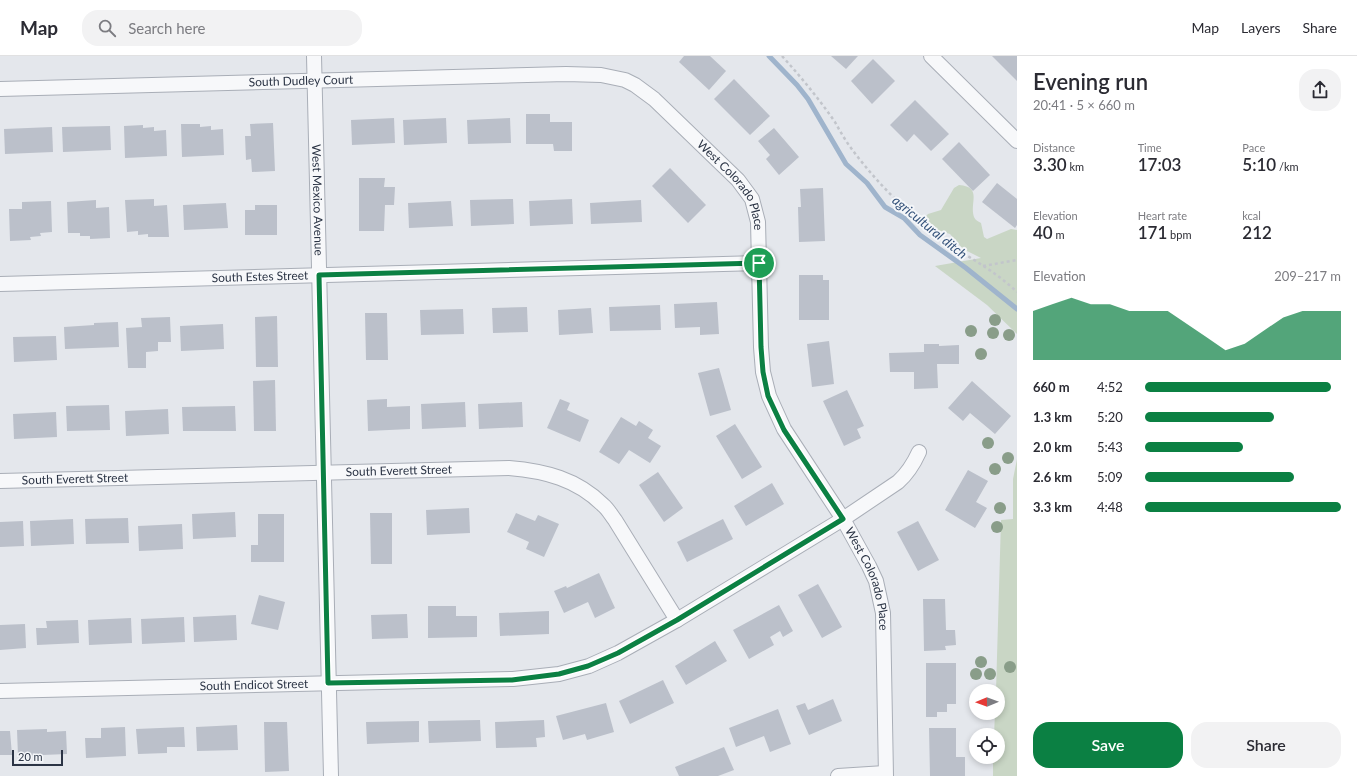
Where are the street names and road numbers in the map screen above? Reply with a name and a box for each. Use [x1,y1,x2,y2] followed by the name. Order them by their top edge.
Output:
[248,72,354,89] street label: South Dudley Court
[694,137,766,231] street label: West Colorado Place
[309,144,327,256] street label: West Mexico Avenue
[211,267,309,285] street label: South Estes Street
[345,461,453,479] street label: South Everett Street
[22,470,129,487] street label: South Everett Street
[842,525,891,631] street label: West Colorado Place
[199,676,309,693] street label: South Endicot Street

